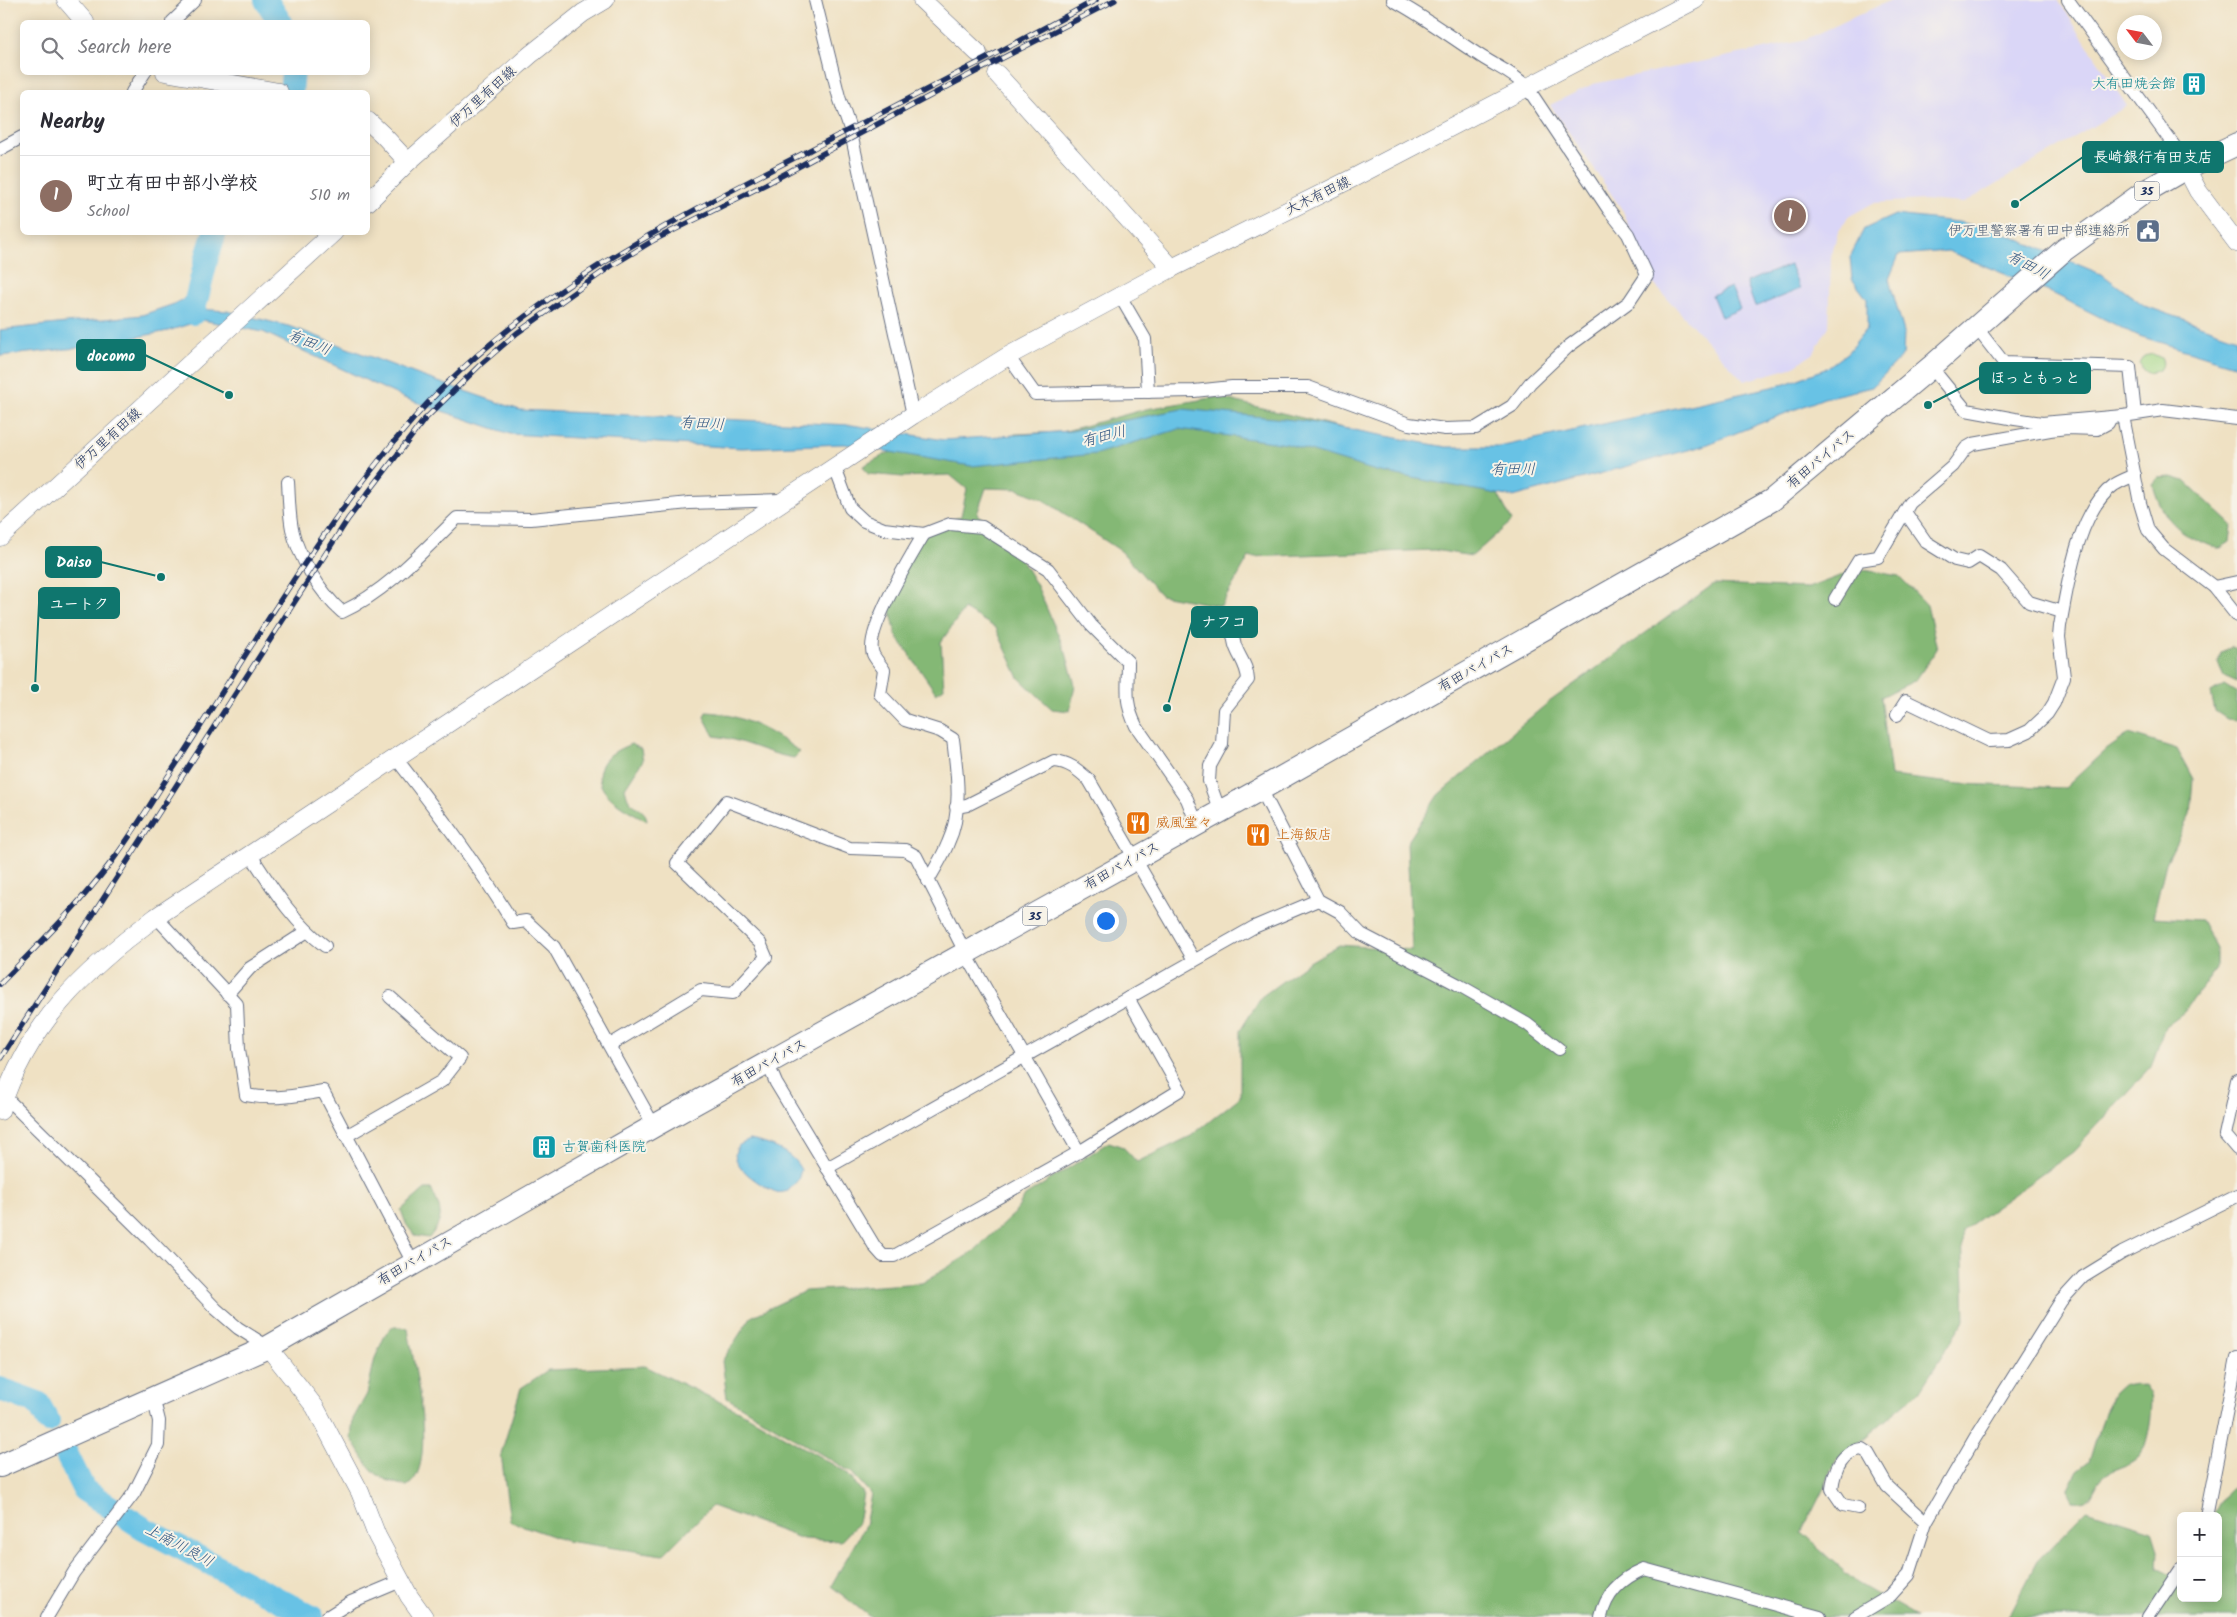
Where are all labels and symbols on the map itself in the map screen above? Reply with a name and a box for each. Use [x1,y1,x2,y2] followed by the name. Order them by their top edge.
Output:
[2117,15,2162,60] north arrow
[444,61,522,133] street label: 伊万里有田線
[2181,71,2207,97] building icon: 大有田焼会館
[2092,73,2176,95] place label: 大有田焼会館
[2083,142,2223,172] callout: 長崎銀行有田支店
[2093,146,2213,170] text: 長崎銀行有田支店
[1282,171,1354,221] street label: 大木有田線
[2134,182,2160,200] road number: 35
[1774,197,1806,235] pin: 1
[2135,218,2161,244] public building icon: 伊万里警察署有田中部連絡所
[1948,220,2130,242] place label: 伊万里警察署有田中部連絡所
[2002,245,2054,287] water label: 有田川
[284,323,334,363] water label: 有田川
[77,340,145,370] callout: docomo
[87,345,135,369] text: docomo
[1980,363,2090,393] callout: ほっともっと
[1990,367,2080,391] text: ほっともっと
[69,403,147,475] street label: 伊万里有田線
[679,411,725,437] water label: 有田川
[1079,420,1129,454] water label: 有田川
[1782,424,1860,494] street label: 有田バイパス
[1490,458,1536,482] water label: 有田川
[46,547,101,577] callout: Daiso
[56,551,92,575] text: Daiso
[39,588,119,618] callout: ユートク
[49,593,109,617] text: ユートク
[1192,607,1257,637] callout: ナフコ
[1201,611,1247,635] text: ナフコ
[1434,638,1518,698] street label: 有田バイパス
[1125,810,1151,836] restaurant icon: 威風堂々
[1156,812,1212,834] place label: 威風堂々
[1245,822,1271,848] restaurant icon: 上海飯店
[1276,824,1332,846] place label: 上海飯店
[1080,836,1164,896] street label: 有田バイパス
[1022,906,1048,926] road number: 35
[1093,908,1119,934] your location
[727,1033,811,1093] street label: 有田バイパス
[531,1134,557,1160] building icon: 古賀歯科医院
[562,1136,646,1158] place label: 古賀歯科医院
[373,1231,457,1291] street label: 有田バイパス
[140,1518,218,1574] water label: 上南川良川

